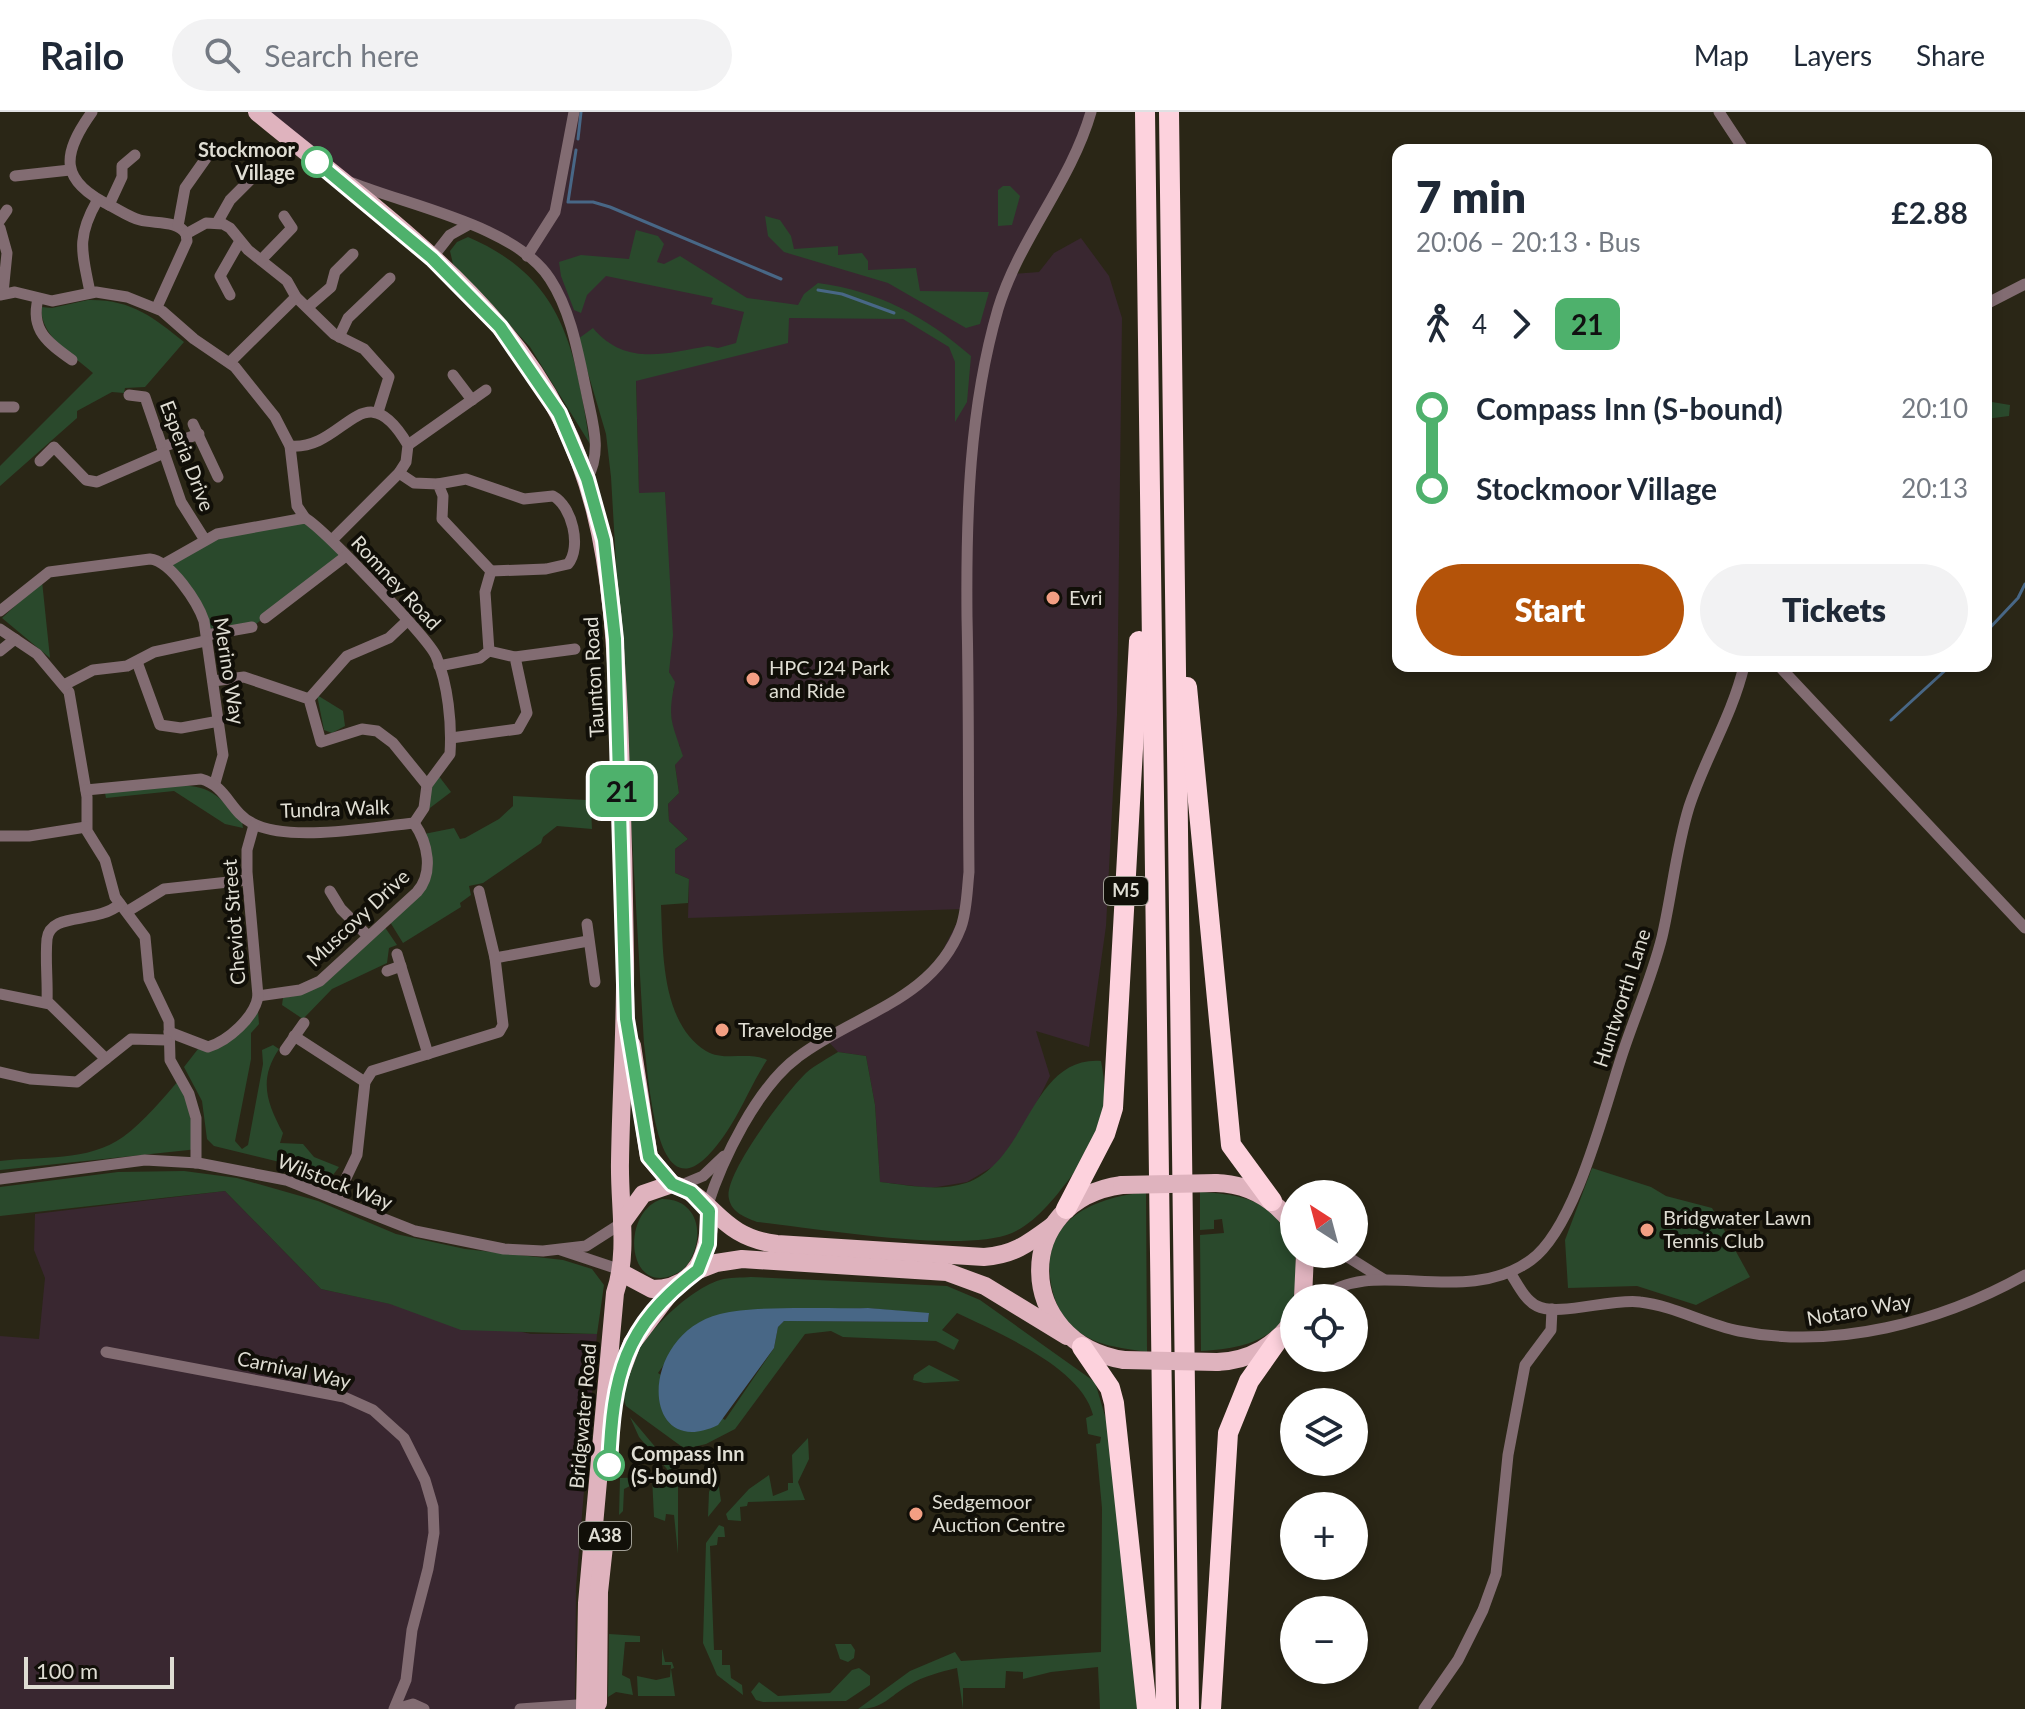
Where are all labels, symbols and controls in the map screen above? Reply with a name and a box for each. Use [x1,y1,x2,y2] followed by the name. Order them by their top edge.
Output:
[172,19,732,91] search box
[40,32,124,78] text: Railo
[200,33,244,77] icon: search
[264,37,419,73] text: Search here
[1694,38,1749,72] text: Map
[1793,38,1872,72] text: Layers
[1916,38,1985,72] text: Share
[198,137,296,184] place label: Stockmoor Village
[302,147,332,177] marker: Stockmoor Village
[1416,170,1526,222] text: 7 min
[1891,194,1968,230] text: £2.88
[1416,226,1640,258] text: 20:06 – 20:13 · Bus
[1416,302,1460,346] icon: walk
[1499,302,1543,346] icon: forward
[1571,307,1604,341] text: 21
[1472,308,1487,340] text: 4
[1476,390,1783,426] text: Compass Inn (S-bound)
[1901,392,1968,424] text: 20:10
[156,397,220,514] street label: Esperia Drive
[1476,470,1717,506] text: Stockmoor Village
[1901,472,1968,504] text: 20:13
[347,530,447,635] street label: Romney Road
[1416,564,1684,656] button: Start
[1700,564,1968,656] button: Tickets
[1069,585,1103,609] place label: Evri
[1044,589,1062,607] marker: Evri
[210,616,250,727] street label: Merino Way
[578,616,608,738] street label: Taunton Road
[769,655,891,702] place label: HPC J24 Park and Ride
[744,670,762,688] marker: HPC J24 Park and Ride
[586,765,658,817] line badge: 21
[606,774,638,808] text: 21
[280,794,391,822] street label: Tundra Walk
[217,858,249,986] street label: Cheviot Street
[301,864,414,971] street label: Muscovy Drive
[1104,877,1148,905] road number: M5
[1587,926,1655,1070] street label: Huntworth Lane
[738,1017,833,1041] place label: Travelodge
[713,1021,731,1039] marker: Travelodge
[274,1148,397,1214] street label: Wilstock Way
[1280,1180,1368,1268] north arrow
[1280,1180,1368,1684] map controls
[1663,1205,1811,1252] place label: Bridgwater Lawn Tennis Club
[1638,1221,1656,1239] marker: Bridgwater Lawn Tennis Club
[1280,1284,1368,1372] button: locate
[1805,1288,1914,1330] street label: Notaro Way
[564,1342,600,1490] street label: Bridgwater Road
[235,1345,354,1393] street label: Carnival Way
[1280,1388,1368,1476] button: layers
[631,1441,745,1488] place label: Compass Inn (S-bound)
[594,1450,624,1480] marker: Compass Inn (S-bound)
[932,1489,1065,1536] place label: Sedgemoor Auction Centre
[1280,1492,1368,1580] button: +
[907,1505,925,1523] marker: Sedgemoor Auction Centre
[579,1522,631,1550] road number: A38
[1280,1596,1368,1684] button: −
[24,1653,174,1689] scale bar
[36,1657,98,1684] text: 100 m

